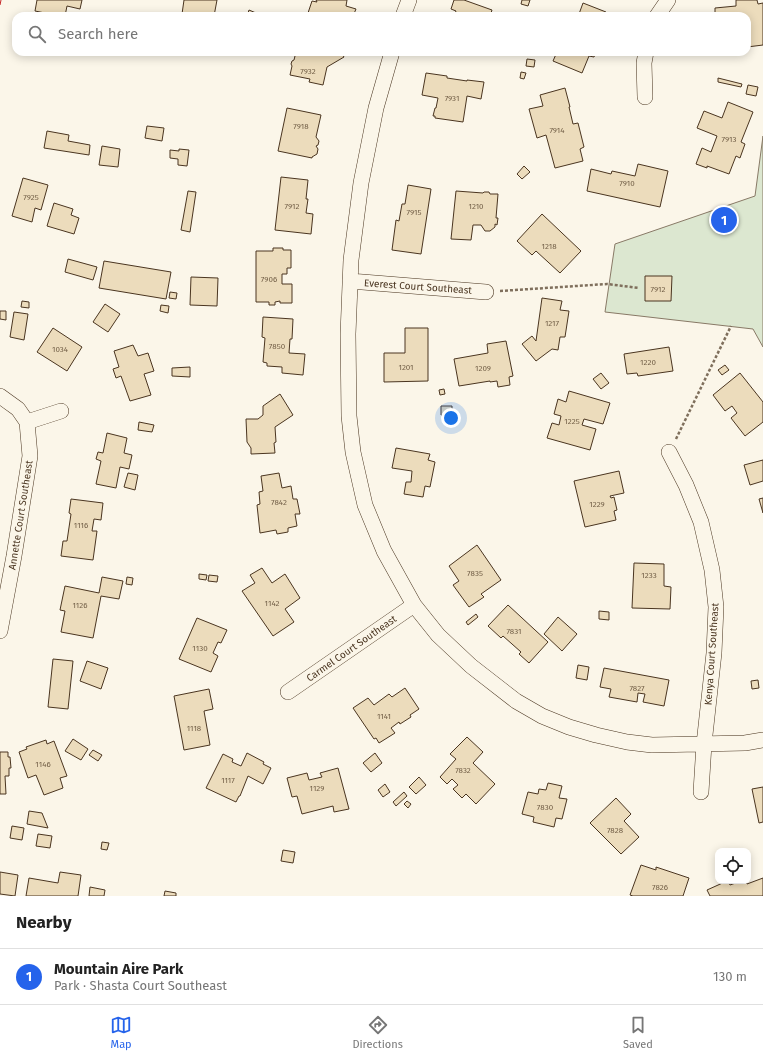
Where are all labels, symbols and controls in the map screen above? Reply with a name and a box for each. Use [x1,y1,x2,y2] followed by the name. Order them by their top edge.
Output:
[12,12,751,56] search box
[26,23,48,45] icon: search
[58,25,138,43] text: Search here
[300,67,316,76] house number: 7932
[445,94,459,103] house number: 7931
[293,122,309,131] house number: 7918
[549,126,565,135] house number: 7914
[722,135,736,144] house number: 7913
[619,179,635,188] house number: 7910
[23,193,39,202] house number: 7925
[285,202,299,211] house number: 7912
[468,202,484,211] house number: 1210
[711,205,737,235] pin: 1
[407,208,421,217] house number: 7915
[541,242,557,251] house number: 1218
[261,275,277,284] house number: 7906
[364,277,473,297] street label: Everest Court Southeast
[651,285,665,294] house number: 7912
[545,319,560,328] house number: 1217
[269,342,286,351] house number: 7850
[52,345,69,354] house number: 1034
[640,358,656,367] house number: 1220
[398,363,414,372] house number: 1201
[475,364,491,373] house number: 1209
[441,408,461,428] your location
[564,417,580,426] house number: 1225
[6,459,36,571] street label: Annette Court Southeast
[271,498,287,507] house number: 7842
[589,500,605,509] house number: 1229
[74,521,88,530] house number: 1116
[467,569,483,578] house number: 7835
[641,571,657,580] house number: 1233
[265,599,279,608] house number: 1142
[72,601,88,610] house number: 1126
[702,602,722,706] street label: Kenya Court Southeast
[304,613,399,684] street label: Carmel Court Southeast
[506,627,522,636] house number: 7831
[192,644,208,653] house number: 1130
[629,684,645,693] house number: 7827
[377,712,391,721] house number: 1141
[187,724,202,733] house number: 1118
[35,760,51,769] house number: 1146
[455,766,471,775] house number: 7832
[221,776,235,785] house number: 1117
[310,784,324,793] house number: 1129
[537,803,554,812] house number: 7830
[607,826,624,835] house number: 7828
[715,848,751,884] map controls
[715,848,751,884] button: locate
[652,883,668,892] house number: 7826
[16,912,71,933] text: Nearby
[54,960,183,978] text: Mountain Aire Park
[26,969,32,984] text: 1
[713,969,747,984] text: 130 m
[54,978,227,993] text: Park · Shasta Court Southeast
[110,1014,132,1051] tab: Map
[352,1014,403,1051] tab: Directions
[623,1014,653,1051] tab: Saved

